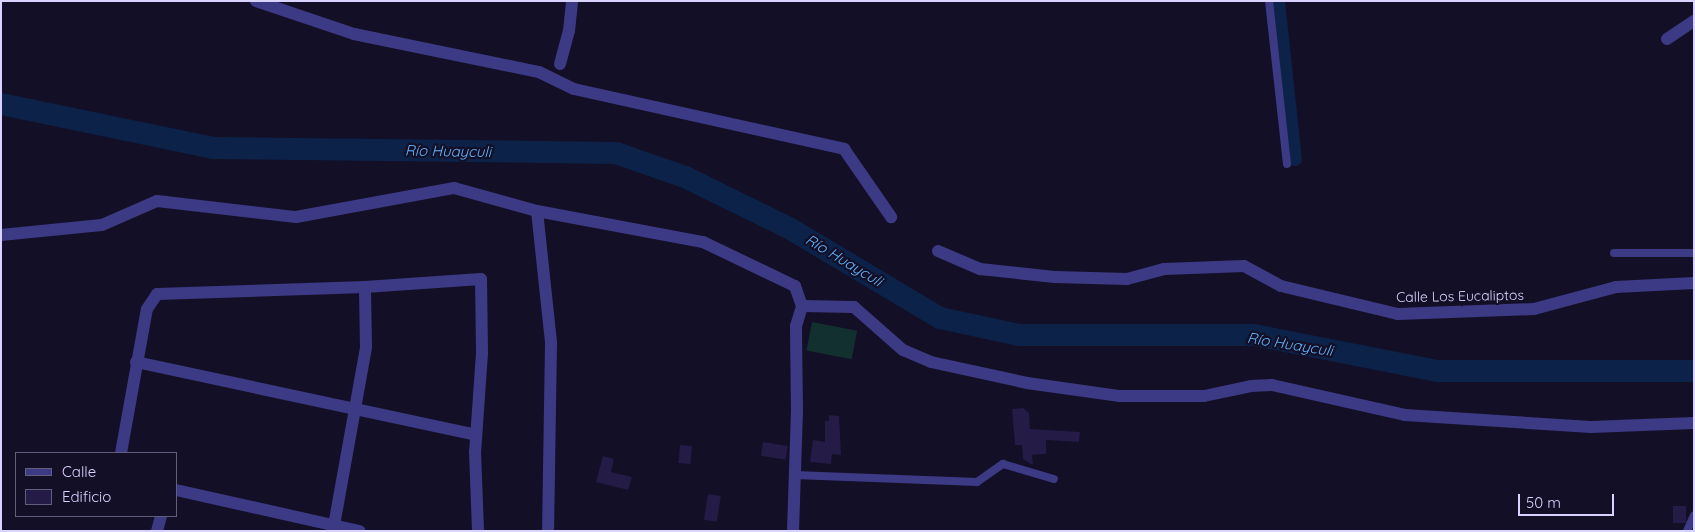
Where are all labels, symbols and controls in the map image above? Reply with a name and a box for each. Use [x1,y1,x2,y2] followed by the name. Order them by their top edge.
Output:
[405,141,491,161] water label: Río Huayculi
[802,230,886,290] water label: Río Huayculi
[1396,286,1524,306] street label: Calle Los Eucaliptos
[1246,328,1334,360] water label: Río Huayculi
[15,452,178,517] legend
[62,462,96,481] text: Calle
[1520,484,1616,516] scale bar
[62,487,111,506] text: Edificio
[1526,493,1561,512] text: 50 m

